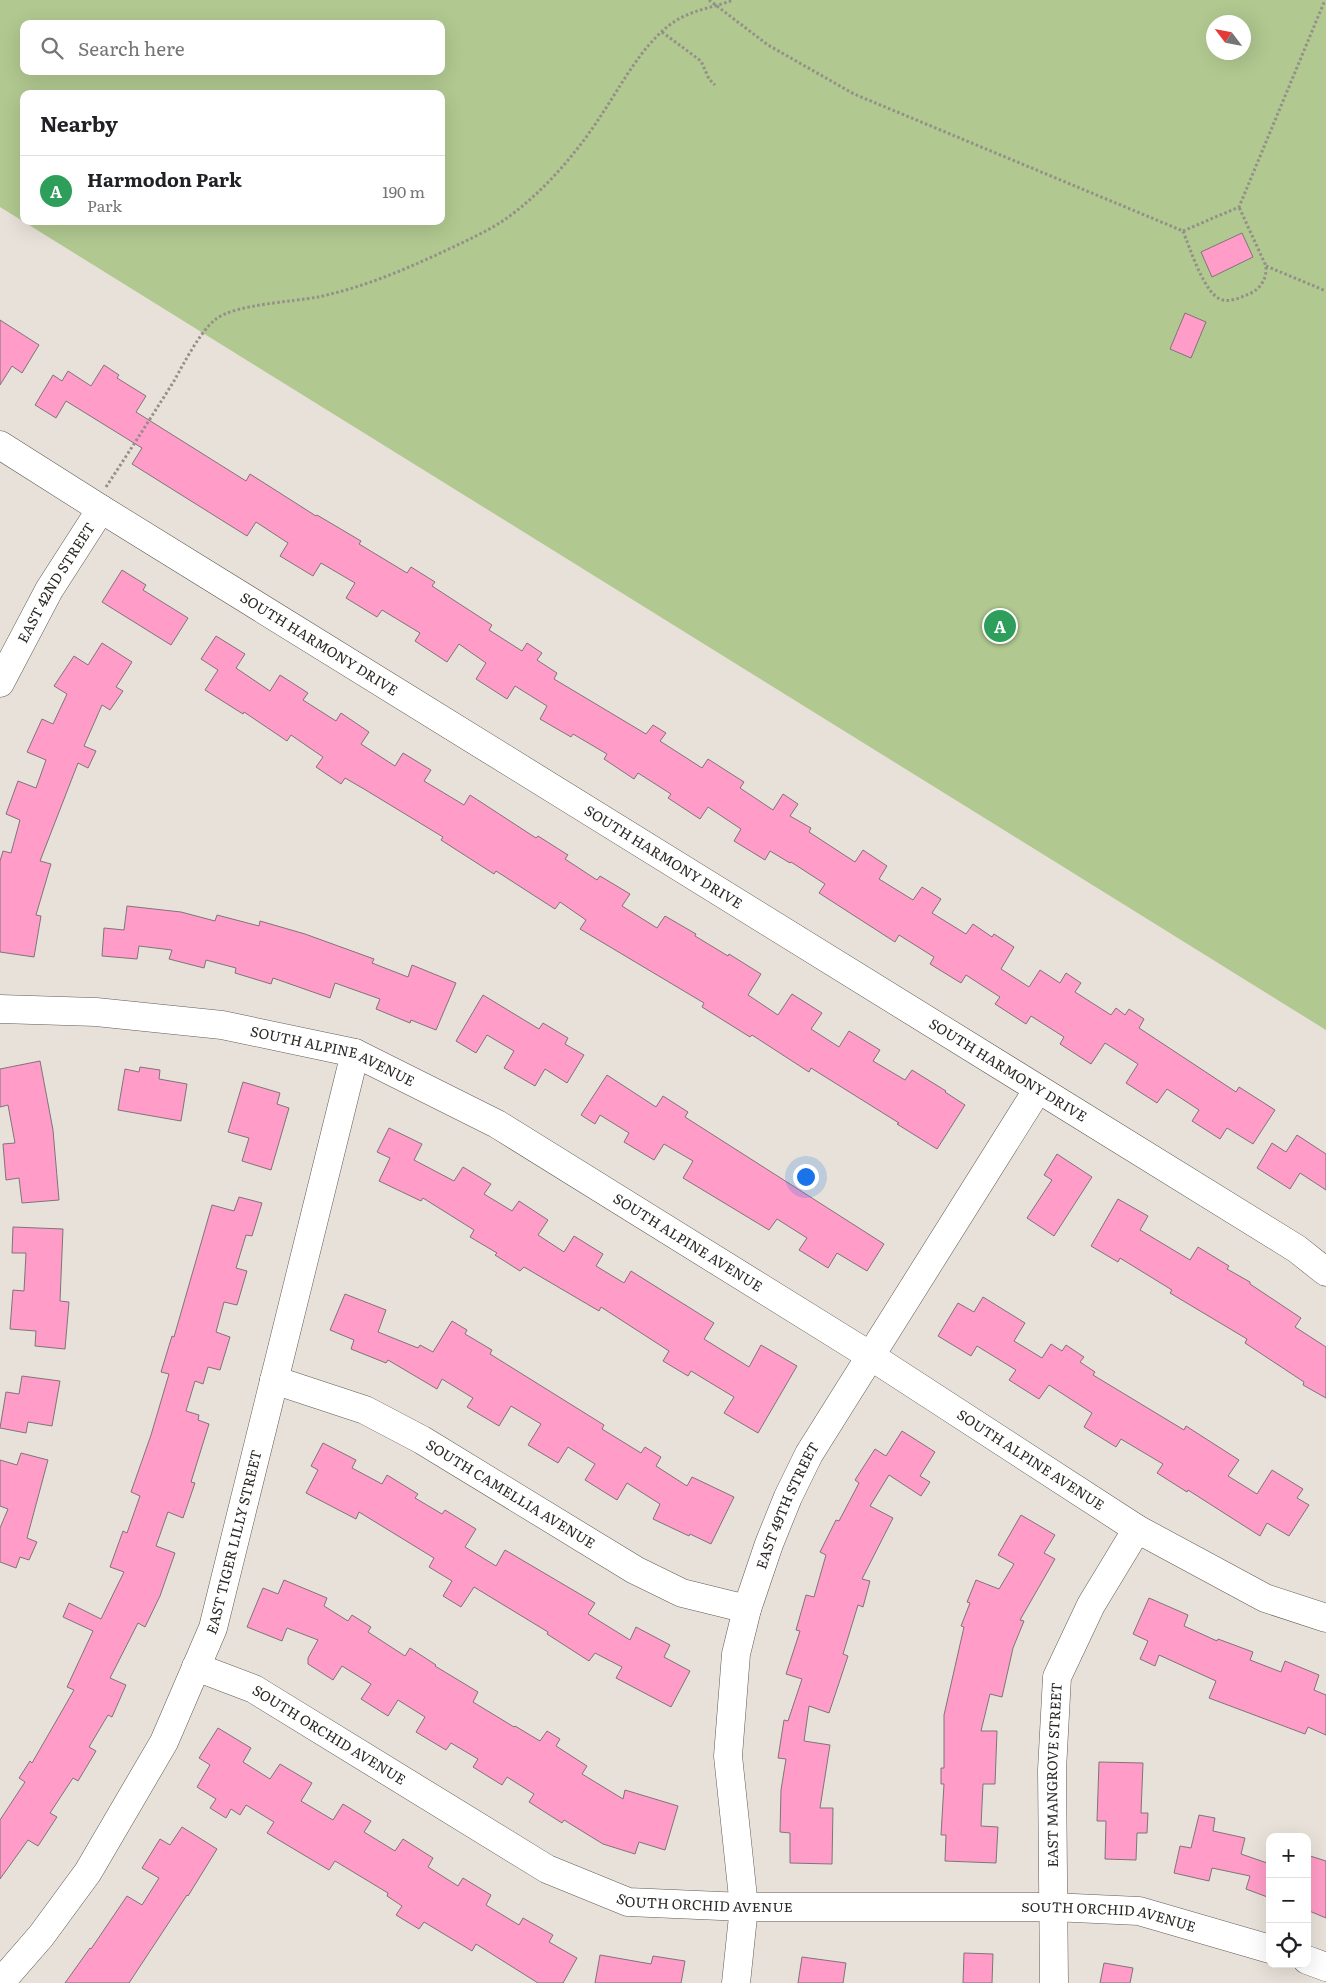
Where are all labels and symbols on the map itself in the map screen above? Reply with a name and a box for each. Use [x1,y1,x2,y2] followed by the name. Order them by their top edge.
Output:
[1206,15,1251,60] north arrow
[12,518,99,646] street label: EAST 42ND STREET
[237,587,402,700] street label: SOUTH HARMONY DRIVE
[984,607,1016,645] pin: A
[581,800,747,913] street label: SOUTH HARMONY DRIVE
[926,1013,1091,1126] street label: SOUTH HARMONY DRIVE
[249,1020,418,1090] street label: SOUTH ALPINE AVENUE
[793,1164,819,1190] your location
[610,1188,767,1296] street label: SOUTH ALPINE AVENUE
[954,1404,1109,1514] street label: SOUTH ALPINE AVENUE
[423,1434,599,1553] street label: SOUTH CAMELLIA AVENUE
[750,1438,823,1571] street label: EAST 49TH STREET
[201,1448,266,1637] street label: EAST TIGER LILLY STREET
[249,1680,410,1789] street label: SOUTH ORCHID AVENUE
[1041,1682,1066,1868] street label: EAST MANGROVE STREET
[614,1887,793,1916] street label: SOUTH ORCHID AVENUE
[1021,1896,1198,1936] street label: SOUTH ORCHID AVENUE

